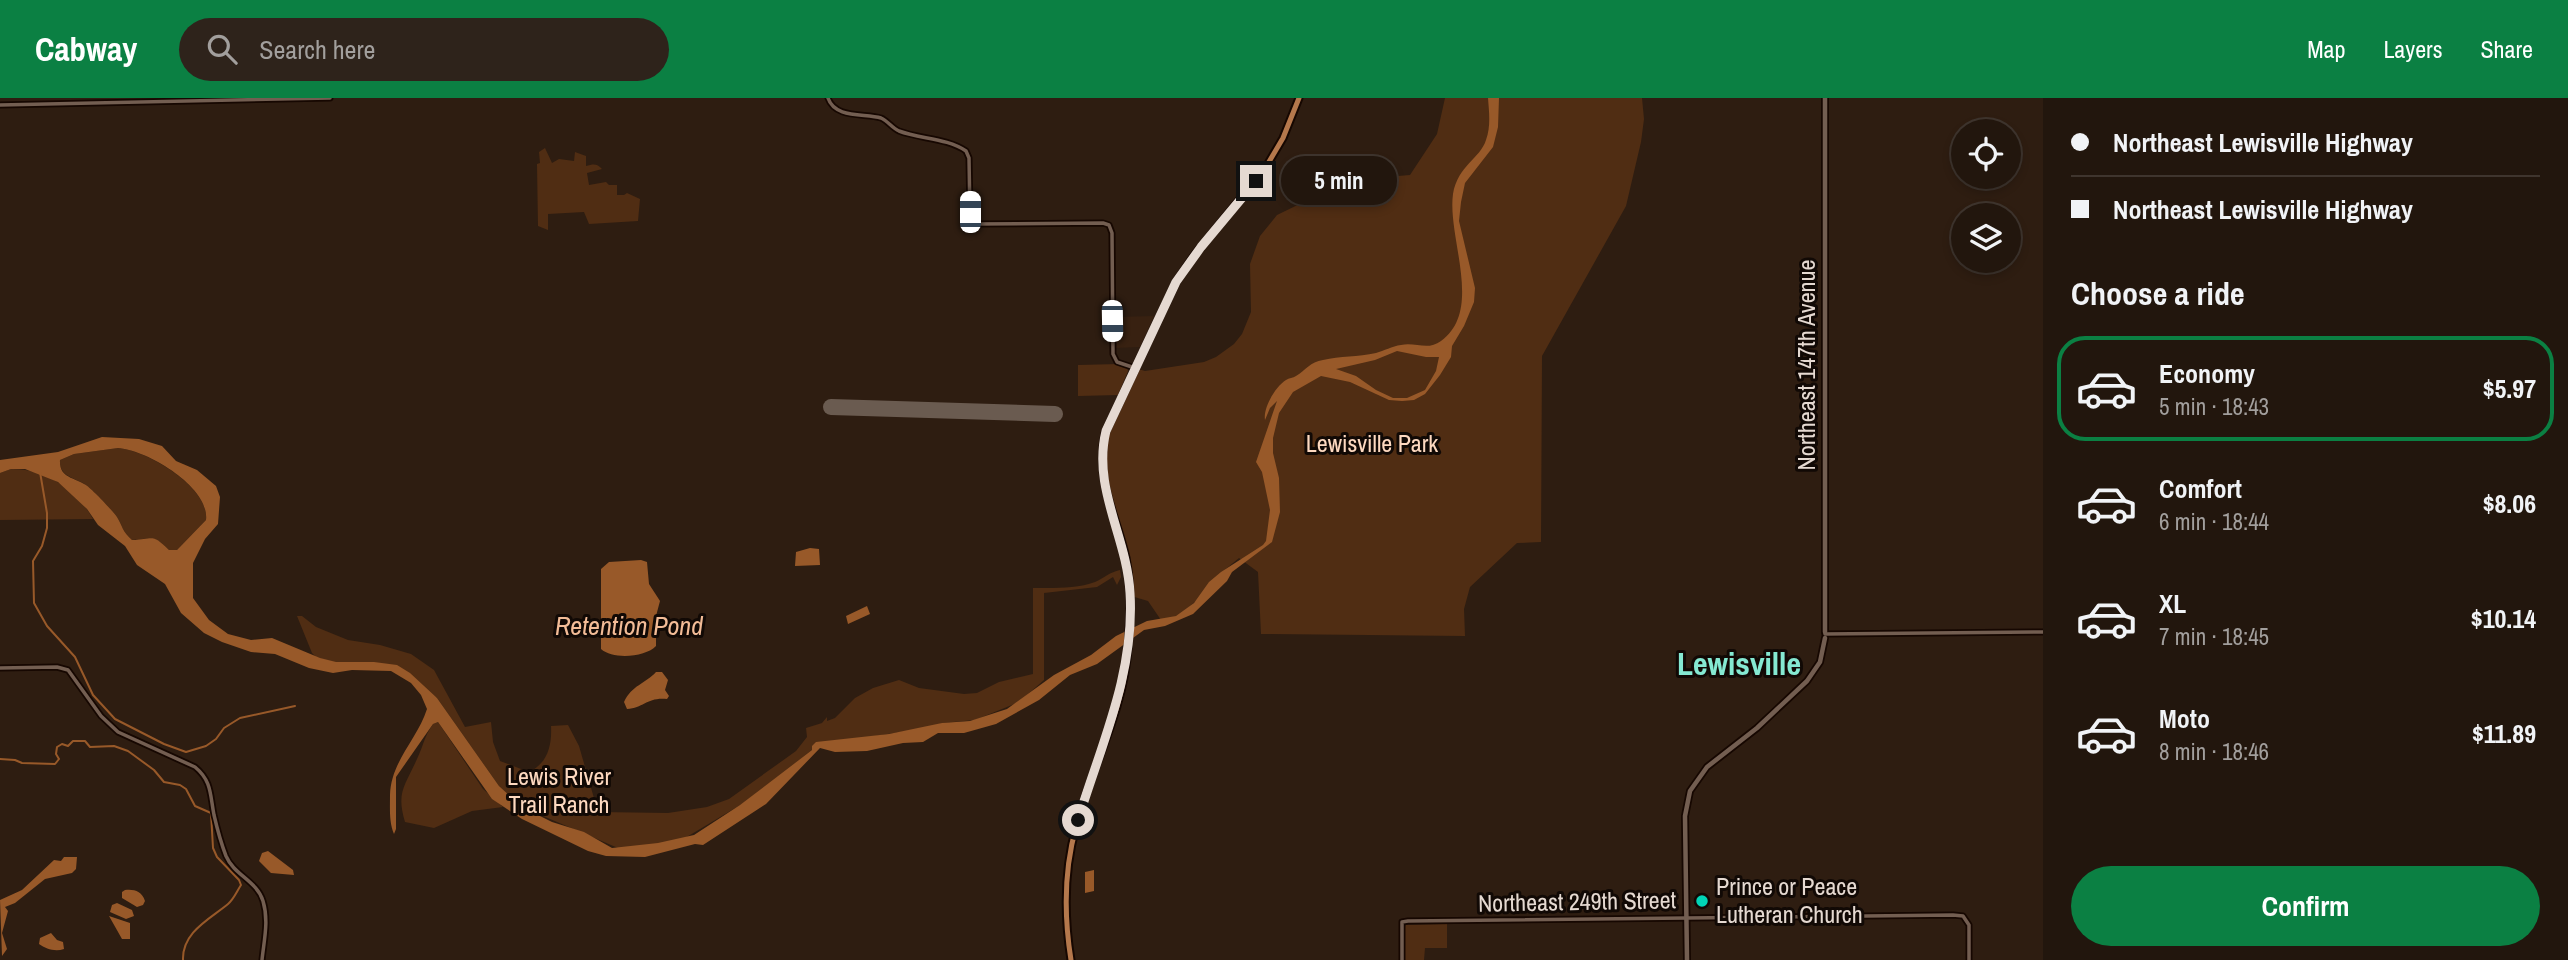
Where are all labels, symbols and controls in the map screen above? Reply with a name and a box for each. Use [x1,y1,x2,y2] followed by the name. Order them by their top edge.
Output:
[179,18,669,81] search box
[35,27,137,71] text: Cabway
[203,30,241,68] icon: search
[259,32,375,67] text: Search here
[2307,33,2345,65] text: Map
[2383,33,2442,65] text: Layers
[2480,33,2533,65] text: Share
[1951,119,2021,273] map controls
[1951,119,2021,189] button: locate
[2113,125,2413,160] text: Northeast Lewisville Highway
[1280,156,1396,206] callout: 5 min
[1240,165,1272,197] route end
[1314,165,1364,196] text: 5 min
[960,191,981,233] car
[2113,192,2413,227] text: Northeast Lewisville Highway
[1951,203,2021,273] button: layers
[1790,260,1822,470] street label: Northeast 147th Avenue
[2071,272,2245,315] text: Choose a ride
[1102,300,1123,342] car
[2159,356,2255,391] text: Economy
[2075,357,2138,420] icon: car
[2483,371,2536,406] text: $5.97
[2159,391,2269,422] text: 5 min · 18:43
[1306,427,1438,459] park label: Lewisville Park
[2159,471,2242,506] text: Comfort
[2075,472,2138,535] icon: car
[2483,486,2536,521] text: $8.06
[2159,506,2269,537] text: 6 min · 18:44
[2159,586,2186,621] text: XL
[2075,587,2138,650] icon: car
[2471,601,2536,636] text: $10.14
[555,608,703,643] water label: Retention Pond
[2159,621,2269,652] text: 7 min · 18:45
[1677,642,1801,685] district label: Lewisville
[2159,701,2210,736] text: Moto
[2075,702,2138,765] icon: car
[2472,716,2536,751] text: $11.89
[2159,736,2269,767] text: 8 min · 18:46
[507,760,611,820] park label: Lewis River Trail Ranch
[1062,804,1094,836] route start
[2071,866,2540,946] button: Confirm
[1716,870,1863,930] place label: Prince or Peace Lutheran Church
[1478,883,1677,919] street label: Northeast 249th Street
[1694,893,1710,909] marker: Prince or Peace Lutheran Church

